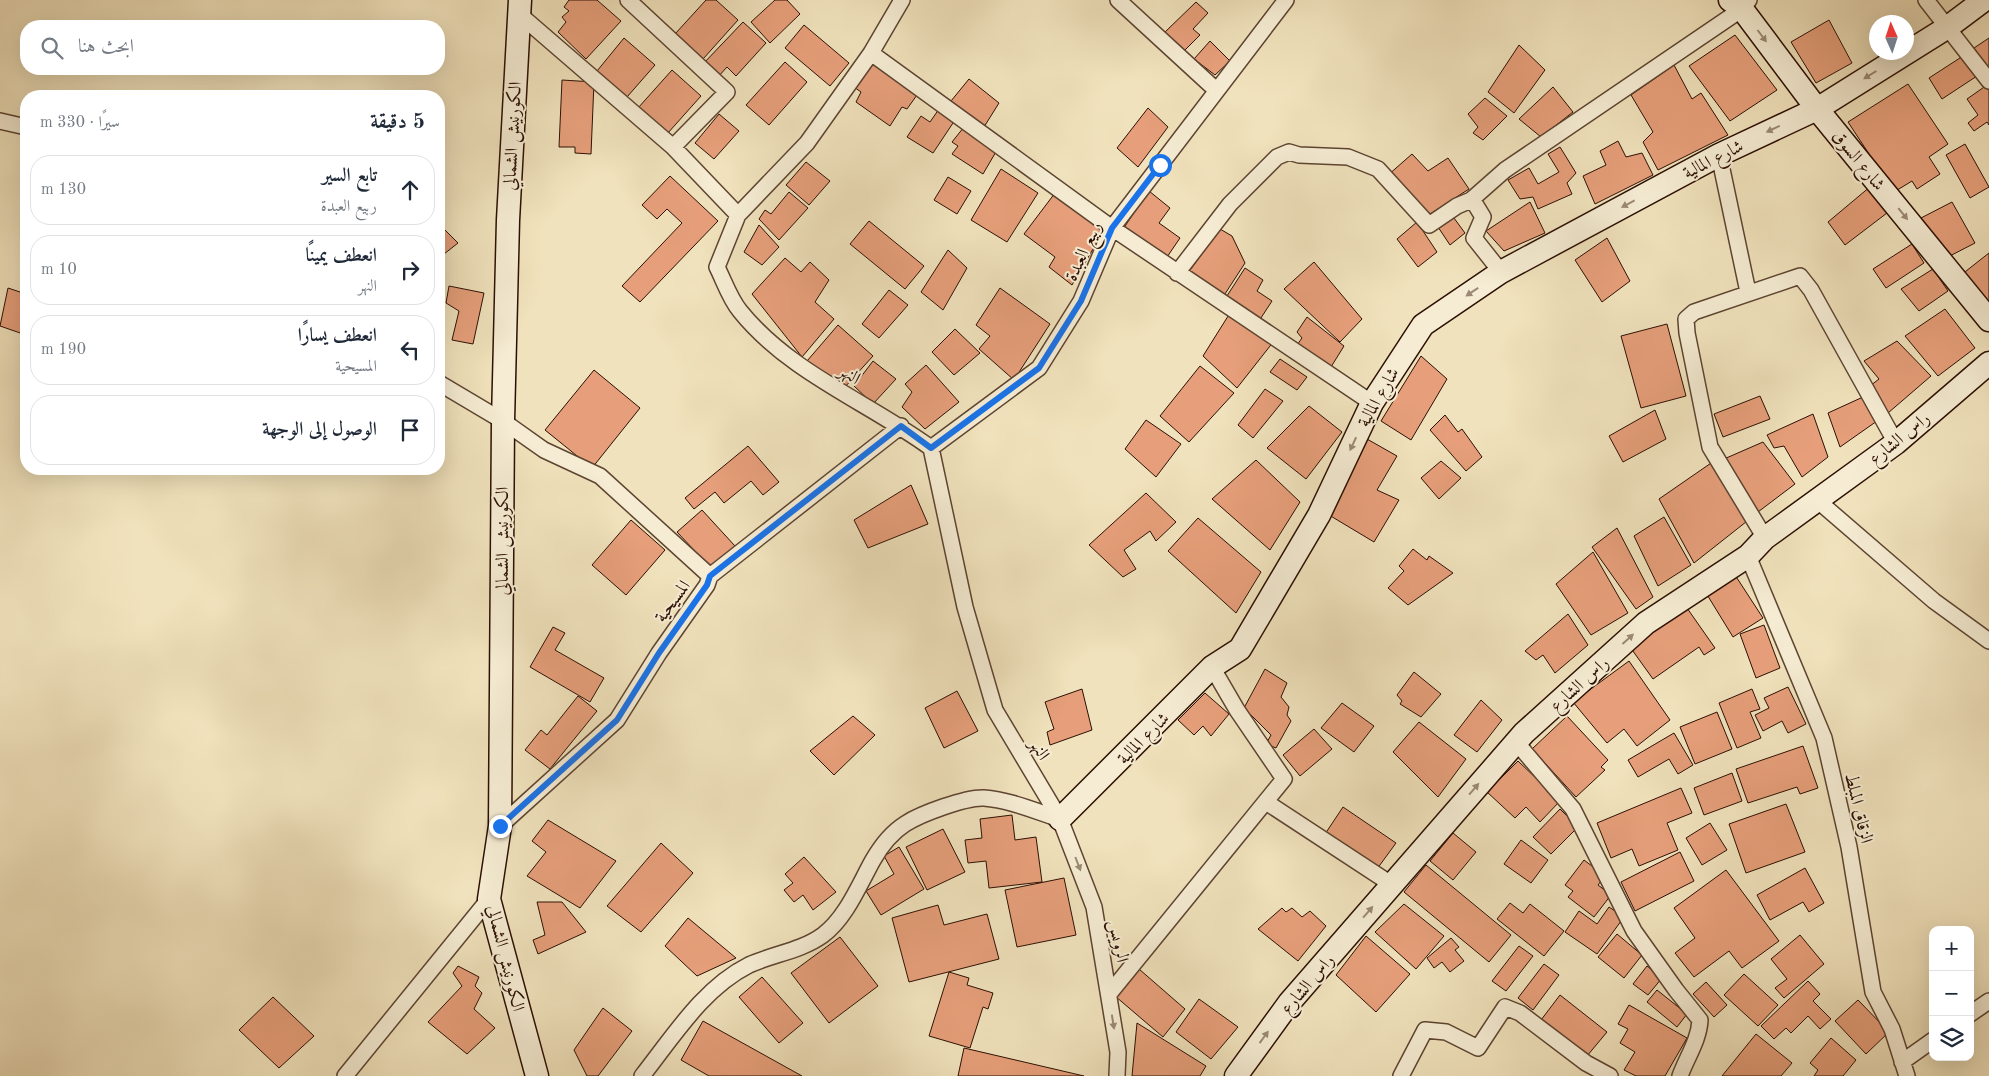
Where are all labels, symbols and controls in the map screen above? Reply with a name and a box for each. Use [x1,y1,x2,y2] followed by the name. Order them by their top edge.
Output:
[1869,15,1914,60] north arrow
[20,20,445,75] search box
[1757,29,1767,43] one-way arrow
[38,34,66,62] icon: search
[78,38,134,57] text: ابحث هنا
[1864,71,1877,80] one-way arrow
[500,81,530,191] street label: الكورنيش الشمالي
[370,112,425,133] text: 5 دقيقة
[40,115,120,131] text: سيرًا · 330 m
[1766,126,1780,134] one-way arrow
[1825,127,1888,197] street label: شارع السوق
[1680,137,1749,187] street label: شارع المالية
[1149,154,1172,177] route start
[322,167,377,186] text: تابع السير
[396,176,424,204] icon: ahead
[41,182,86,198] text: 130 m
[321,199,377,215] text: ربيع العبدة
[1621,200,1636,208] one-way arrow
[1897,207,1908,220] one-way arrow
[1062,219,1111,286] street label: ربيع العبدة
[305,247,377,266] text: انعطف يمينًا
[396,256,424,284] icon: right
[41,262,77,278] text: 10 m
[358,279,377,295] text: النهر
[1465,287,1478,297] one-way arrow
[298,327,377,346] text: انعطف يسارًا
[396,336,424,364] icon: left
[41,342,86,358] text: 190 m
[335,359,377,375] text: المسيحية
[833,360,863,390] street label: النهر
[1355,365,1407,433] street label: شارع المالية
[1866,409,1937,472] street label: راس الشارع
[396,416,424,444] icon: arrive
[262,421,377,440] text: الوصول إلى الوجهة
[1348,437,1356,451] one-way arrow
[493,486,517,595] street label: الكورنيش الشمالي
[652,577,694,626] street label: المسيحية
[1622,633,1634,645] one-way arrow
[1547,654,1616,719] street label: راس الشارع
[1114,709,1177,772] street label: شارع المالية
[1023,734,1052,764] street label: النهر
[1840,771,1875,845] street label: الزقاق المبلط
[1469,782,1480,795] one-way arrow
[489,815,512,838] route end
[1074,857,1082,872] one-way arrow
[478,903,528,1015] street label: الكورنيش الشمالي
[1362,906,1374,918] one-way arrow
[1103,918,1131,964] street label: الرويس
[1929,926,1974,1061] map controls
[1929,926,1974,971] button: +
[1278,951,1342,1021] street label: راس الشارع
[1929,971,1974,1016] button: −
[1110,1014,1118,1030] one-way arrow
[1929,1016,1974,1061] button: layers
[1259,1031,1270,1044] one-way arrow

